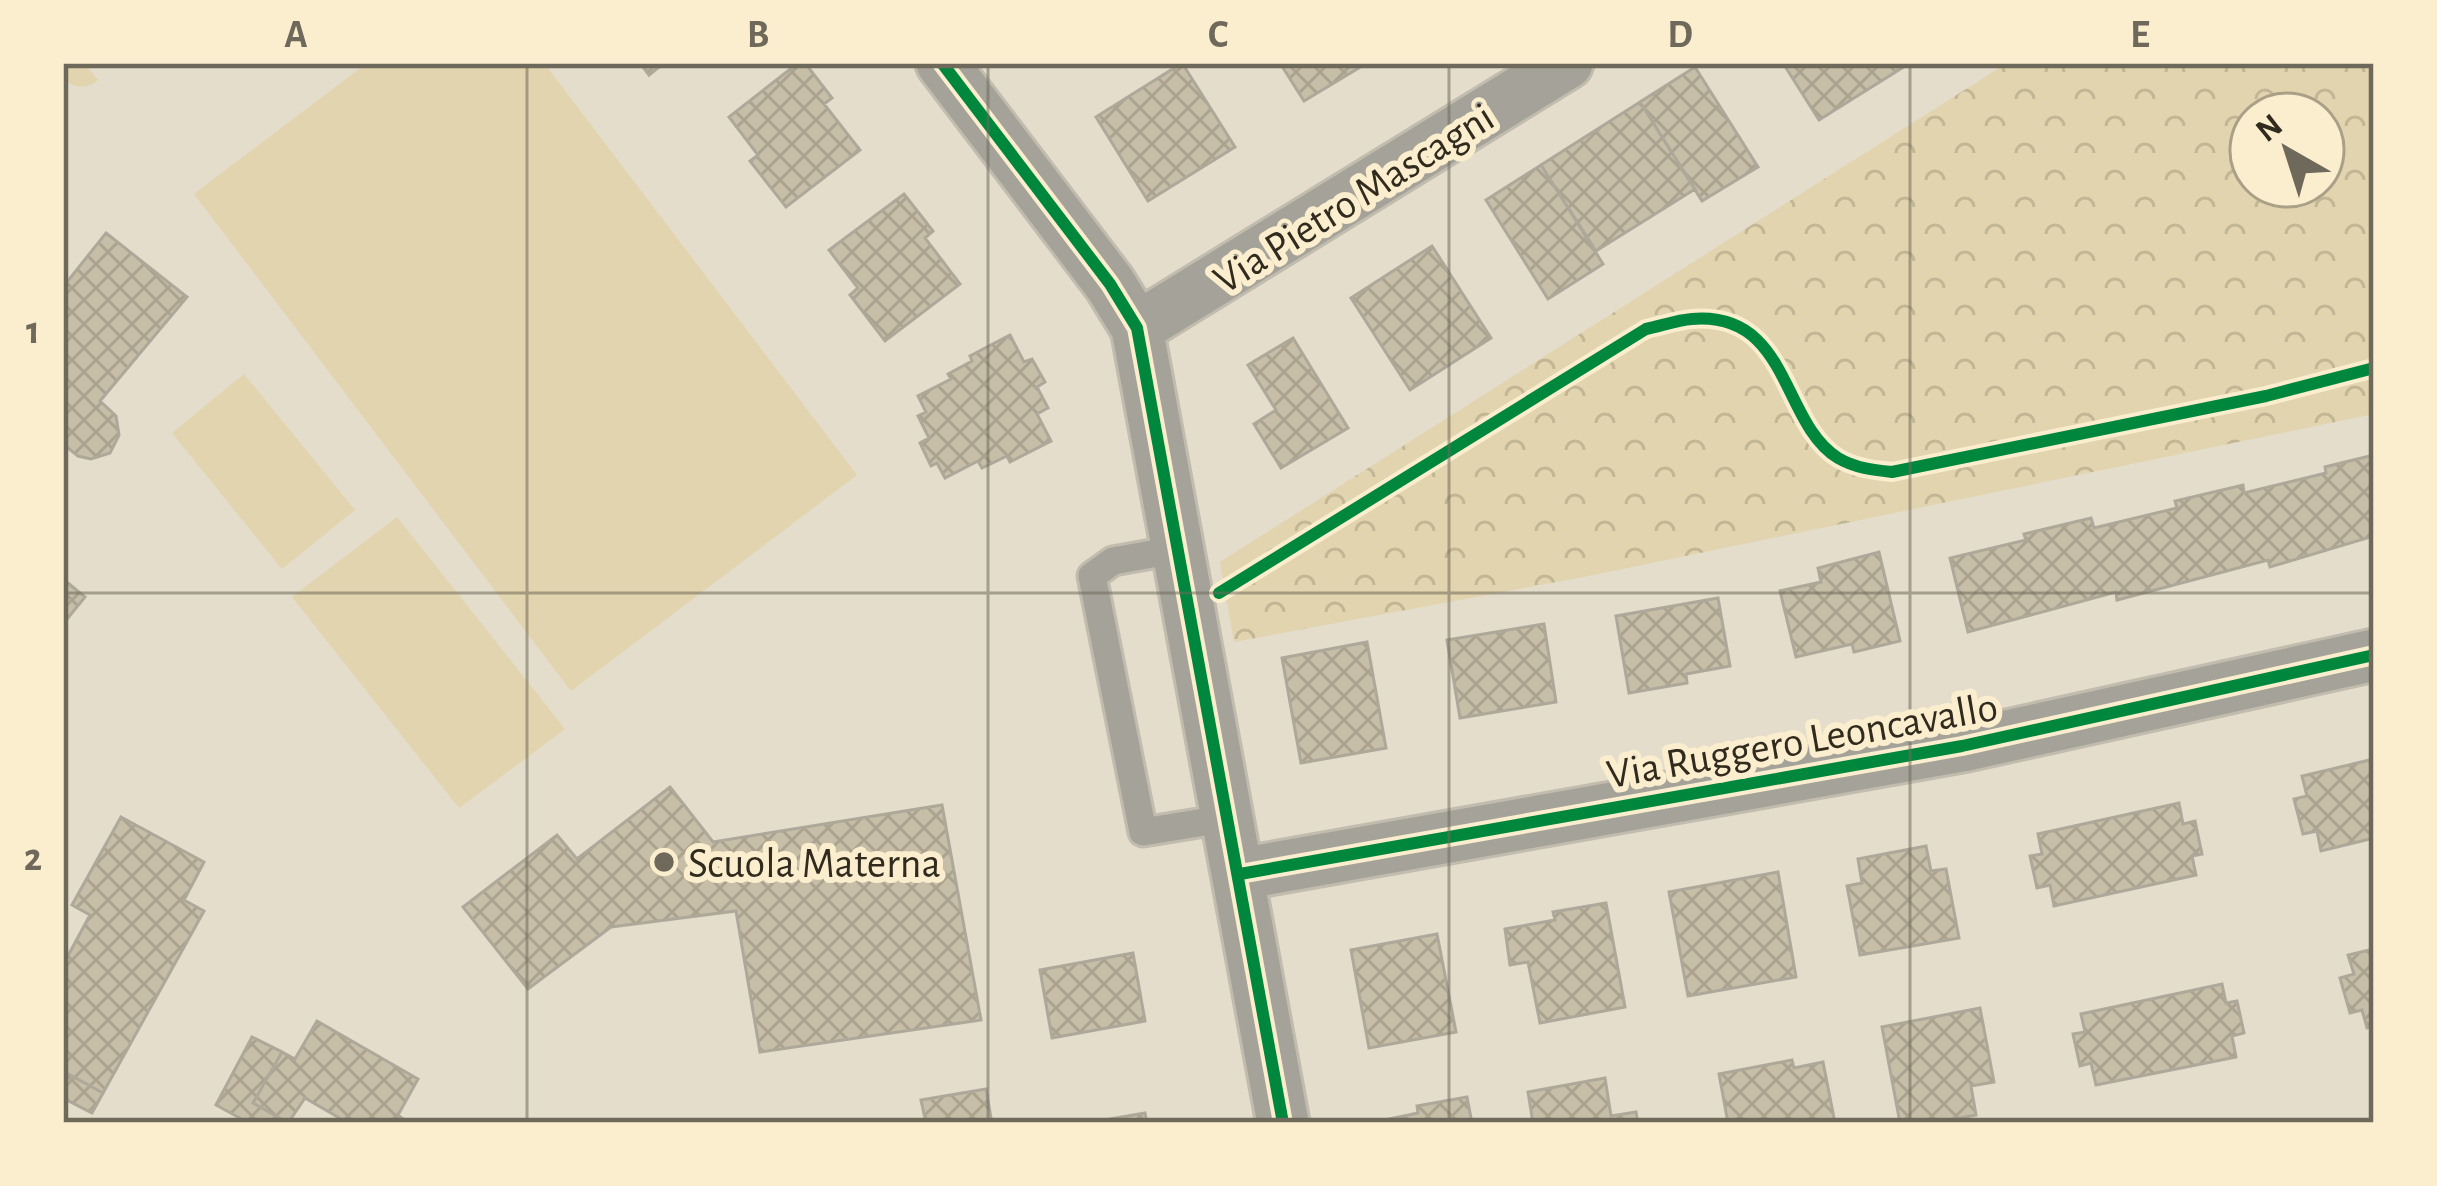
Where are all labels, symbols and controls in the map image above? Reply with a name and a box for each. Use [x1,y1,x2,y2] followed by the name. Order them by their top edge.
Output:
[284,16,308,55] text: A
[747,16,769,55] text: B
[1208,16,1228,55] text: C
[1667,16,1693,55] text: D
[2130,16,2150,55] text: E
[2227,90,2347,210] north arrow
[1207,96,1501,302] street label: Via Pietro Mascagni
[2250,109,2289,149] text: N
[26,312,40,351] text: 1
[1604,686,2001,796] street label: Via Ruggero Leoncavallo
[24,839,42,878] text: 2
[688,843,941,885] place label: Scuola Materna
[651,849,677,875] marker: Scuola Materna

